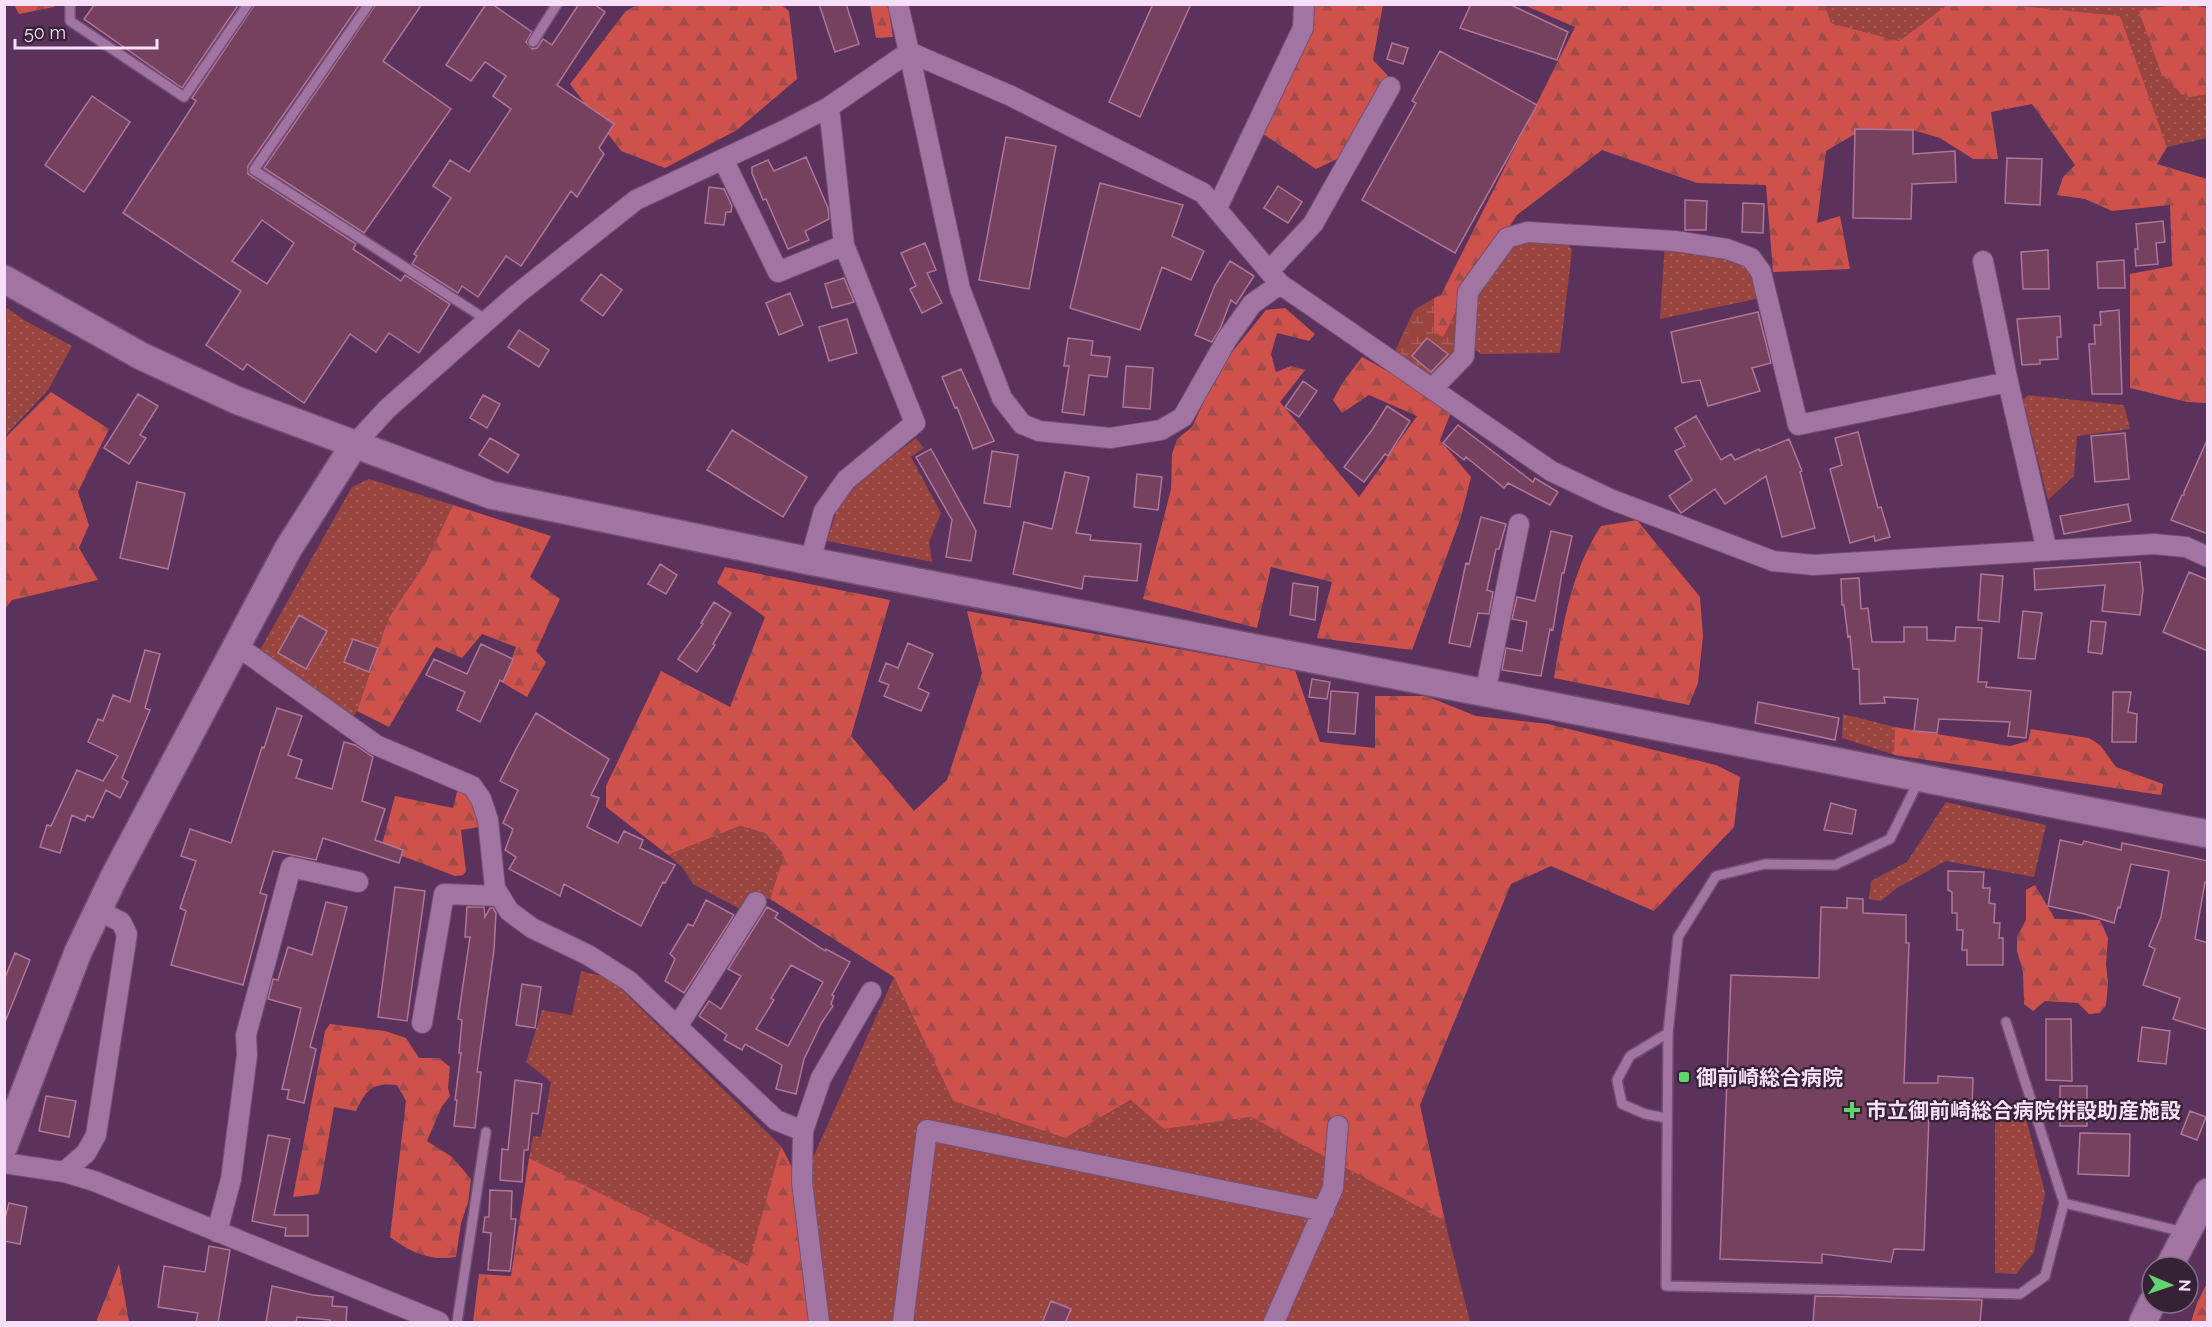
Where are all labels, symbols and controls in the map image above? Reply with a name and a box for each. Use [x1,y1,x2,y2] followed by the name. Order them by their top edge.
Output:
[15,12,158,50] scale bar
[24,22,66,43] text: 50 m
[1696,1065,1843,1090] place label: 御前崎総合病院
[1677,1070,1691,1084] marker: 御前崎総合病院
[1866,1098,2181,1123] place label: 市立御前崎総合病院併設助産施設
[1843,1101,1861,1119] marker: 市立御前崎総合病院併設助産施設
[2140,1255,2200,1315] north arrow
[2175,1279,2194,1292] text: N

